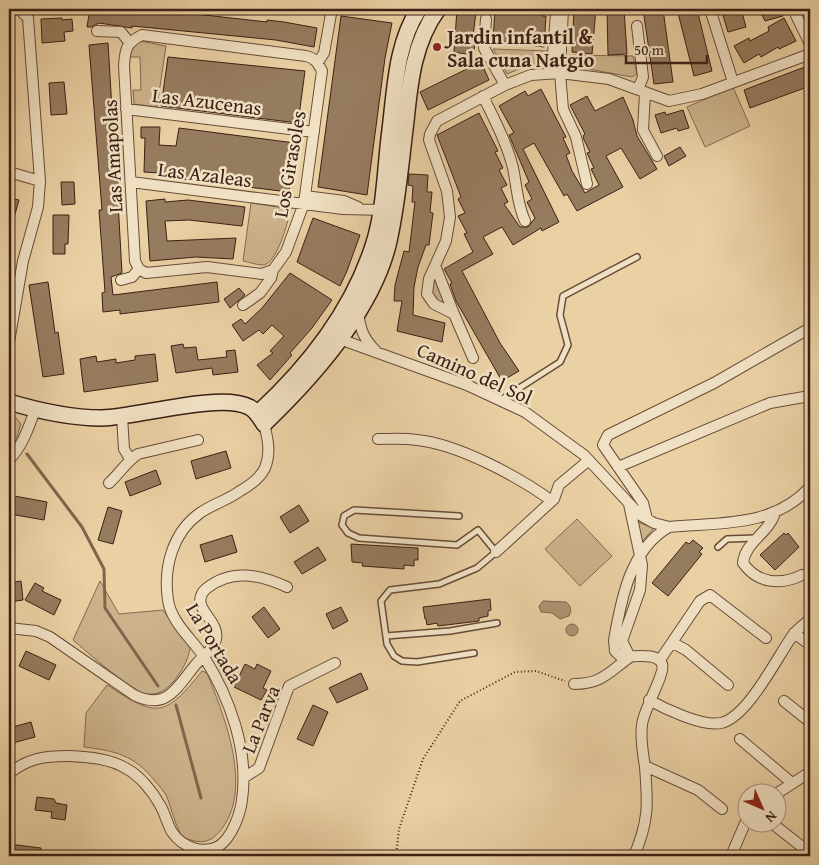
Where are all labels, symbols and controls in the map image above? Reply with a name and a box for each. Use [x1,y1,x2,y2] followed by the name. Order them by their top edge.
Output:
[444,22,595,74] place label: Jardin infantil & Sala cuna Natgio
[626,32,708,64] scale bar
[634,39,665,60] text: 50 m
[431,41,443,53] marker: Jardin infantil & Sala cuna Natgio
[151,80,263,122] street label: Las Azucenas
[95,99,129,213] street label: Las Amapolas
[265,108,313,220] street label: Los Girasoles
[156,154,254,194] street label: Las Azaleas
[413,335,538,412] street label: Camino del Sol
[180,597,251,689] street label: La Portada
[233,680,287,757] street label: La Parva
[736,782,786,832] north arrow
[760,807,782,828] text: N

